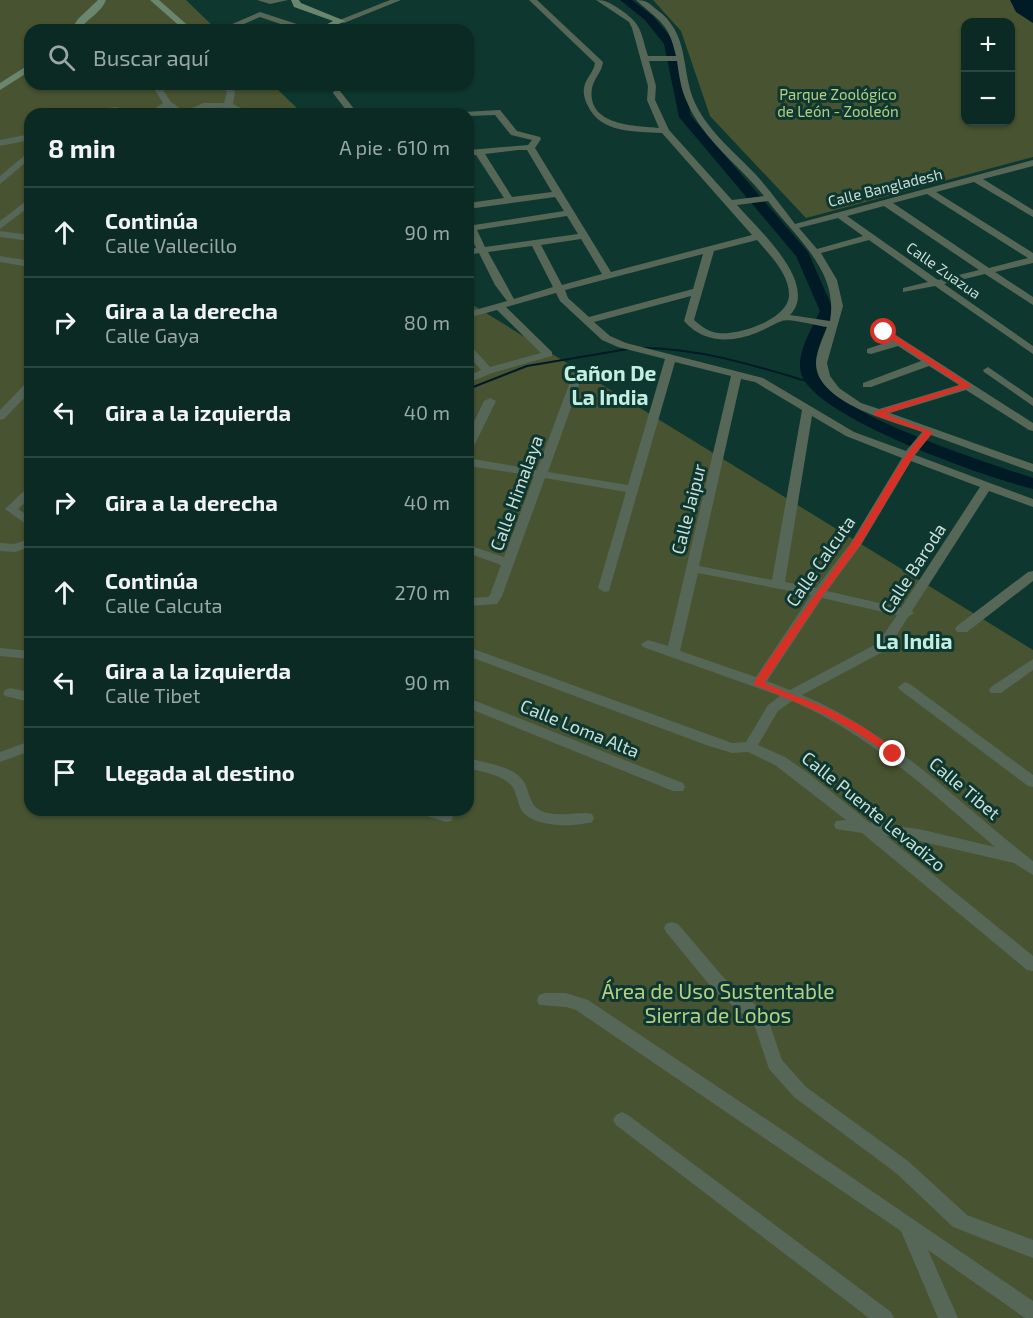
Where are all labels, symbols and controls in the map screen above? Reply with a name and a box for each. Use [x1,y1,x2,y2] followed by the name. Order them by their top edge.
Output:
[961,18,1015,126] map controls
[961,18,1015,72] button: +
[24,24,474,90] search box
[45,41,78,74] icon: search
[93,44,209,70] text: Buscar aquí
[961,72,1015,126] button: −
[777,85,899,120] park label: Parque Zoológico de León - Zooleón
[48,132,116,163] text: 8 min
[339,135,450,159] text: A pie · 610 m
[826,164,944,210] street label: Calle Bangladesh
[105,207,198,233] text: Continúa
[48,216,81,249] icon: ahead
[405,220,450,244] text: 90 m
[105,233,237,257] text: Calle Vallecillo
[903,238,985,302] street label: Calle Zuazua
[105,297,278,323] text: Gira a la derecha
[48,306,81,339] icon: right
[404,310,450,334] text: 80 m
[870,318,896,344] route start
[105,323,199,347] text: Calle Gaya
[564,360,656,409] district label: Cañon De La India
[48,396,81,429] icon: left
[105,399,291,425] text: Gira a la izquierda
[404,400,450,424] text: 40 m
[485,432,547,554] street label: Calle Himalaya
[666,461,710,557] street label: Calle Jaipur
[48,486,81,519] icon: right
[105,489,278,515] text: Gira a la derecha
[404,490,450,514] text: 40 m
[781,511,859,611] street label: Calle Calcuta
[876,519,950,617] street label: Calle Baroda
[105,567,198,593] text: Continúa
[48,576,81,609] icon: ahead
[394,580,450,604] text: 270 m
[105,593,223,617] text: Calle Calcuta
[876,628,952,653] district label: La India
[105,657,291,683] text: Gira a la izquierda
[48,666,81,699] icon: left
[405,670,450,694] text: 90 m
[105,683,200,707] text: Calle Tibet
[517,694,643,762] street label: Calle Loma Alta
[879,740,905,766] route end
[798,746,950,876] street label: Calle Puente Levadizo
[925,752,1005,824] street label: Calle Tibet
[48,756,81,789] icon: arrive
[105,759,295,785] text: Llegada al destino
[602,978,834,1027] park label: Área de Uso Sustentable Sierra de Lobos

